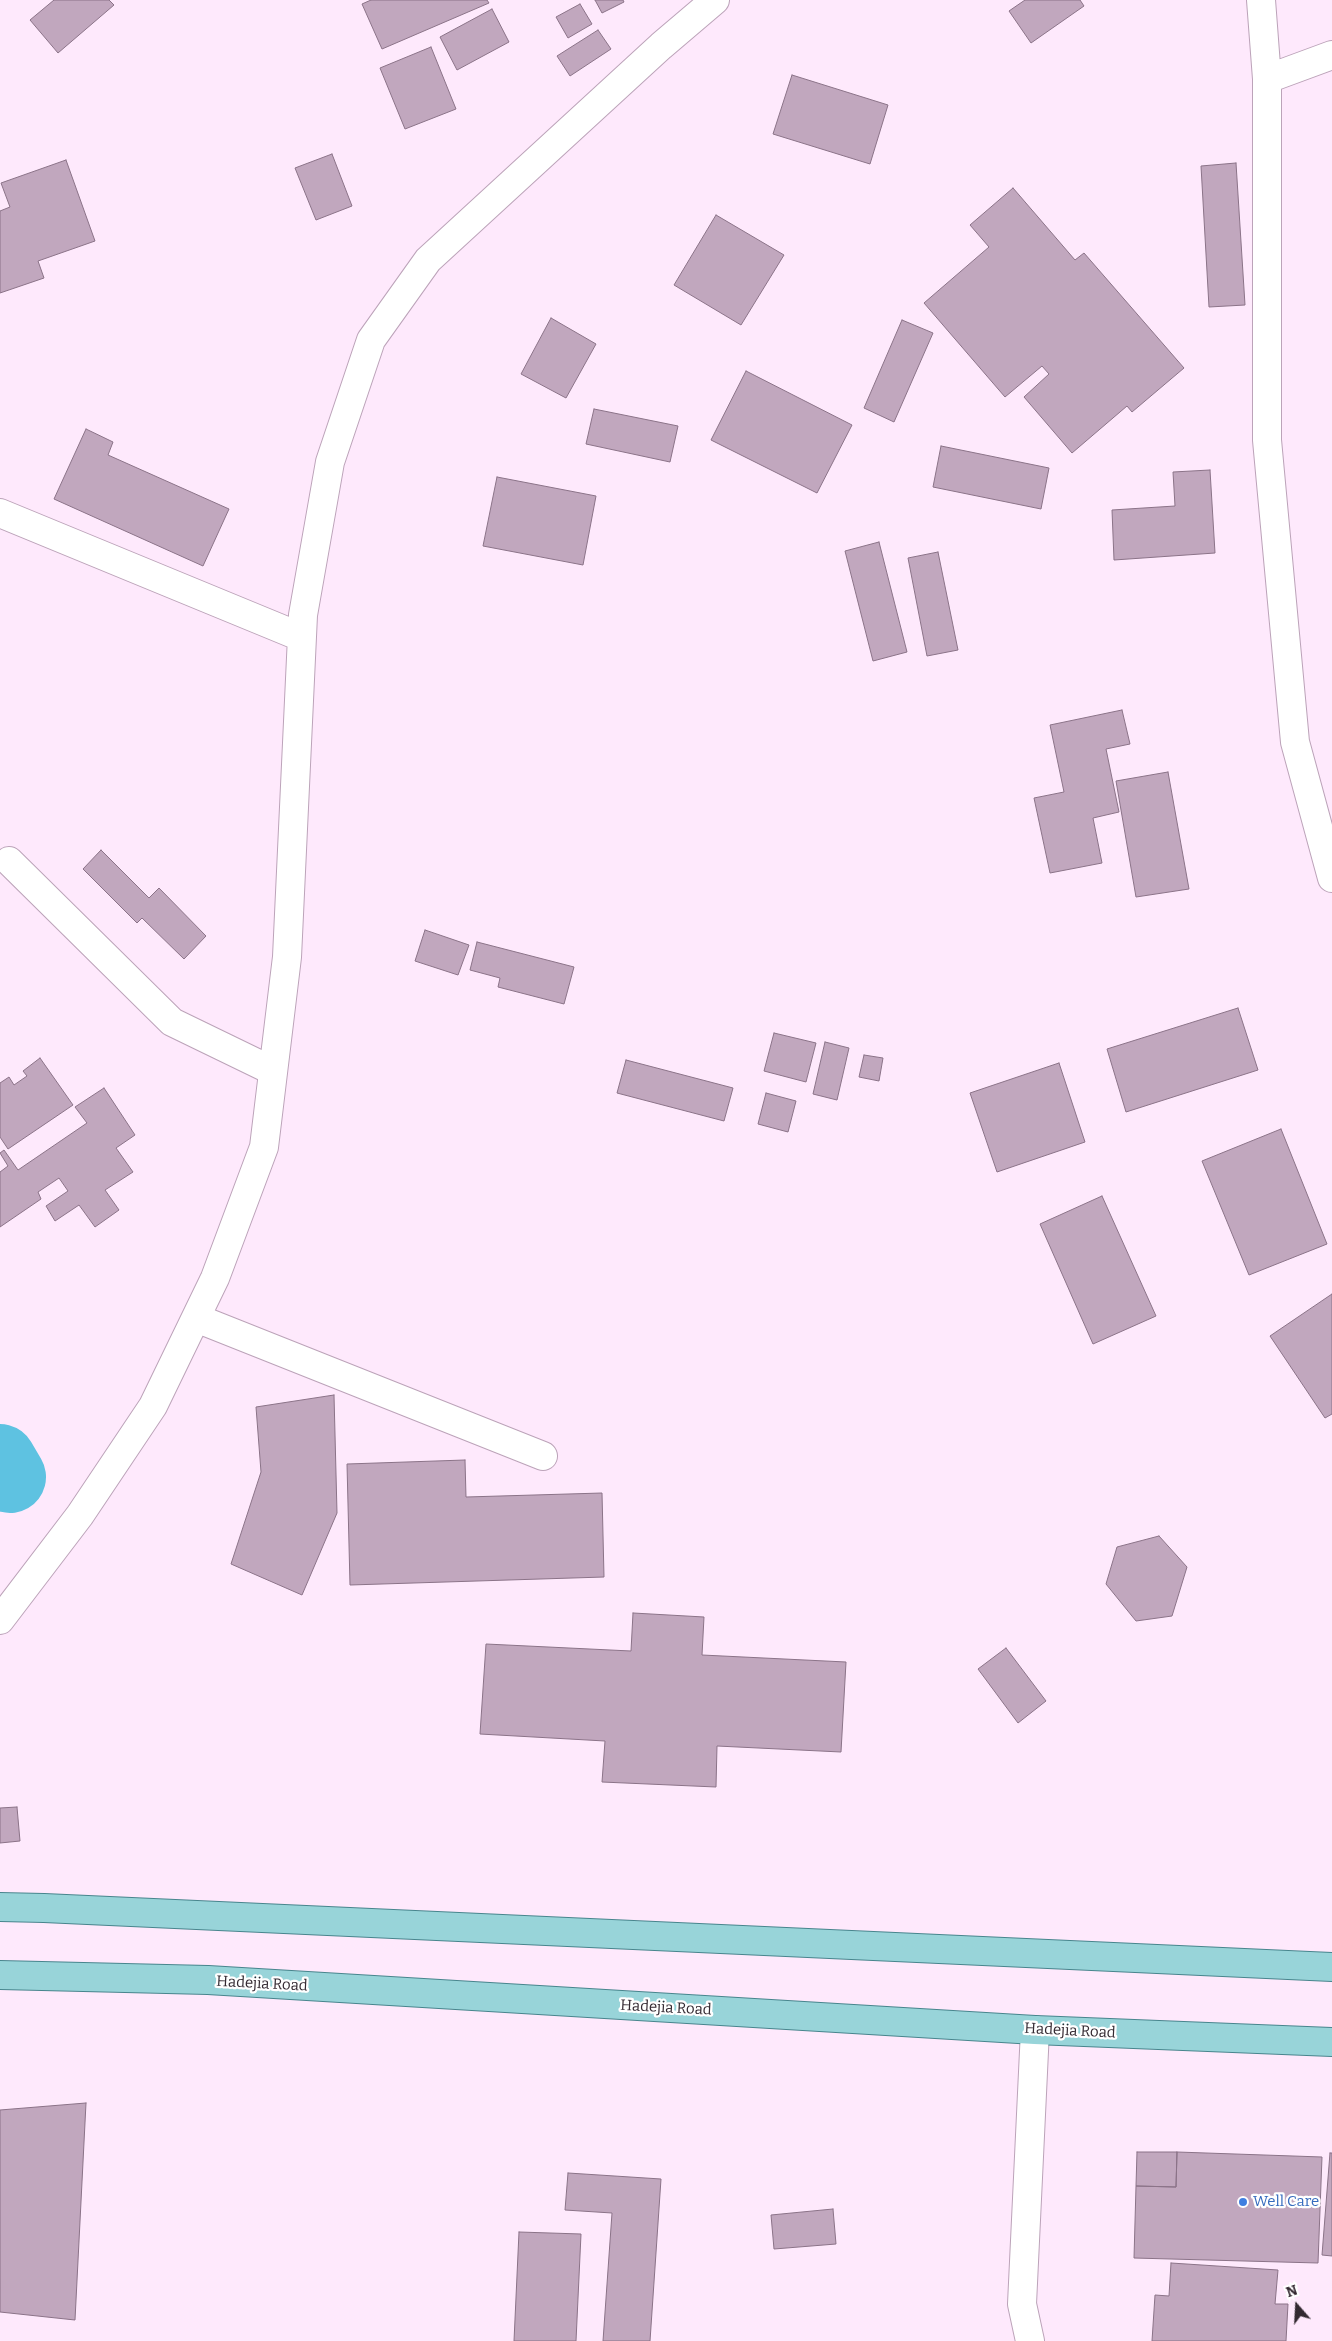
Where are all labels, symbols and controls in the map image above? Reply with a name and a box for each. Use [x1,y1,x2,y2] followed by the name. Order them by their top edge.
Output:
[216,1973,308,1995] street label: Hadejia Road
[620,1997,712,2019] street label: Hadejia Road
[1024,2020,1116,2042] street label: Hadejia Road
[1253,2193,1319,2211] place label: Well Care
[1237,2196,1249,2208] marker: Well Care
[1272,2281,1322,2331] north arrow
[1284,2282,1300,2301] text: N

